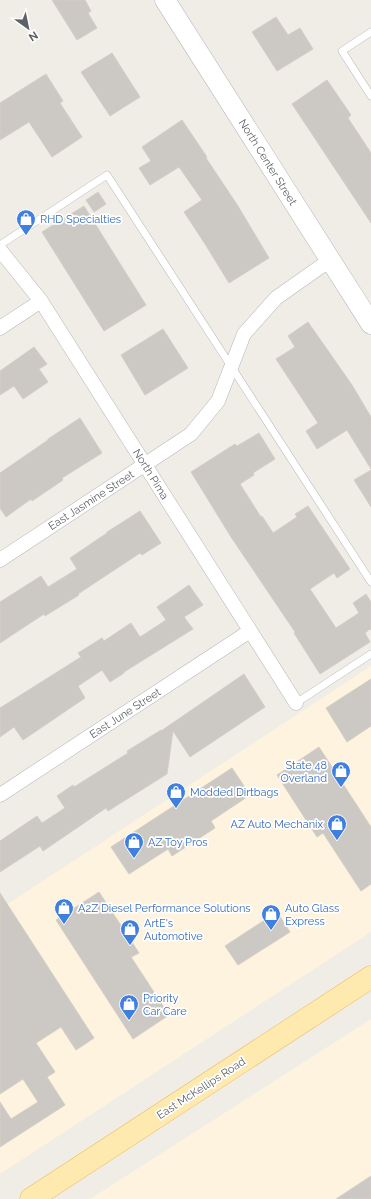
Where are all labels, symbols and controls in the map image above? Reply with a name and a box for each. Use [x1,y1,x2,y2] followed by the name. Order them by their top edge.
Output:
[8,8,48,48] north arrow
[26,28,40,44] text: N
[236,117,299,208] street label: North Center Street
[15,208,37,236] shop icon: RHD Specialties
[40,213,121,226] place label: RHD Specialties
[130,447,171,502] street label: North Pima
[46,468,137,533] street label: East Jasmine Street
[87,685,164,741] street label: East June Street
[281,759,327,785] place label: State 48 Overland
[330,760,352,788] shop icon: State 48 Overland
[165,781,187,809] shop icon: Modded Dirtbags
[190,786,279,799] place label: Modded Dirtbags
[326,813,348,841] shop icon: AZ Auto Mechanix
[231,818,323,831] place label: AZ Auto Mechanix
[123,831,145,859] shop icon: AZ Toy Pros
[148,836,208,849] place label: AZ Toy Pros
[53,897,75,925] shop icon: A2Z Diesel Performance Solutions
[78,902,251,915] place label: A2Z Diesel Performance Solutions
[285,902,339,928] place label: Auto Glass Express
[260,903,282,931] shop icon: Auto Glass Express
[144,917,203,943] place label: ArtE's Automotive
[119,918,141,946] shop icon: ArtE's Automotive
[143,992,187,1018] place label: Priority Car Care
[118,993,140,1021] shop icon: Priority Car Care
[155,1055,248,1122] street label: East McKellips Road

